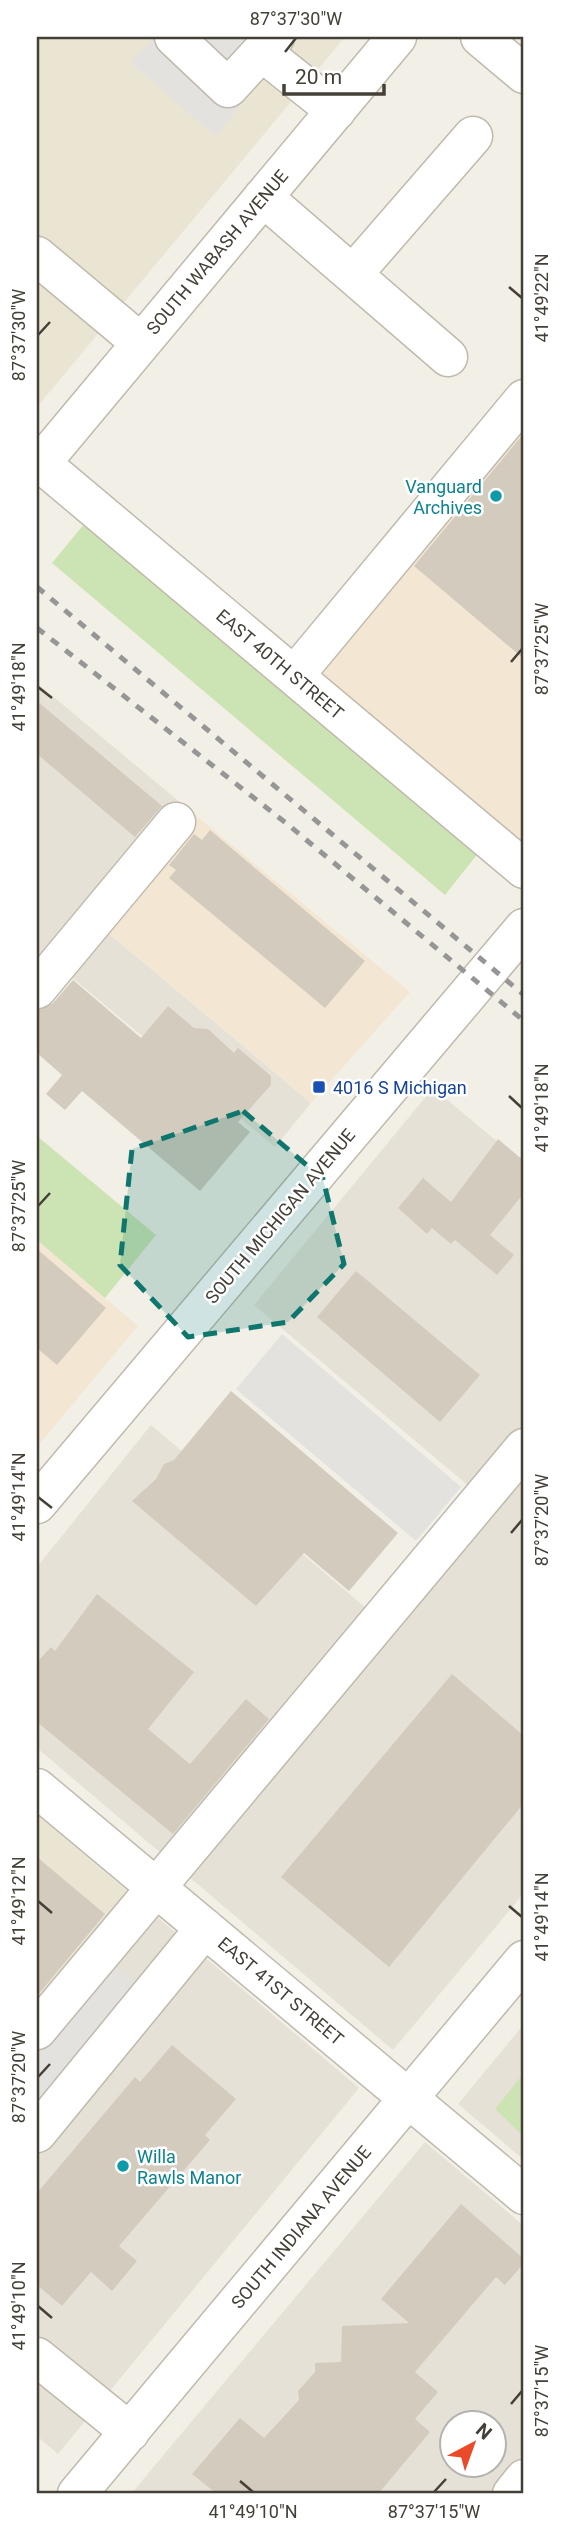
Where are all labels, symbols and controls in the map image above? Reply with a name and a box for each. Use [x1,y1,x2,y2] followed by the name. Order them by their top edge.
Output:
[250,8,342,29] text: 87°37'30"W
[284,52,384,96] scale bar
[295,65,342,89] text: 20 m
[142,165,292,339] street label: SOUTH WABASH AVENUE
[531,253,552,343] text: 41°49'22"N
[8,289,29,381] text: 87°37'30"W
[405,476,482,518] place label: Vanguard Archives
[488,488,504,504] marker: Vanguard Archives
[531,603,552,695] text: 87°37'25"W
[212,605,348,724] street label: EAST 40TH STREET
[8,642,29,732] text: 41°49'18"N
[531,1063,552,1153] text: 41°49'18"N
[333,1077,467,1098] place label: 4016 S Michigan
[311,1079,327,1095] marker: 4016 S Michigan
[201,1124,359,1308] street label: SOUTH MICHIGAN AVENUE
[8,1160,29,1252] text: 87°37'25"W
[8,1452,29,1542] text: 41°49'14"N
[531,1474,552,1566] text: 87°37'20"W
[8,1856,29,1946] text: 41°49'12"N
[531,1872,552,1962] text: 41°49'14"N
[214,1932,348,2050] street label: EAST 41ST STREET
[8,2031,29,2123] text: 87°37'20"W
[227,2141,375,2313] street label: SOUTH INDIANA AVENUE
[137,2146,241,2188] place label: Willa Rawls Manor
[115,2158,131,2174] marker: Willa Rawls Manor
[8,2261,29,2351] text: 41°49'10"N
[531,2345,552,2437] text: 87°37'15"W
[438,2408,508,2478] north arrow
[471,2418,496,2445] text: N
[208,2501,298,2522] text: 41°49'10"N
[388,2501,480,2522] text: 87°37'15"W

